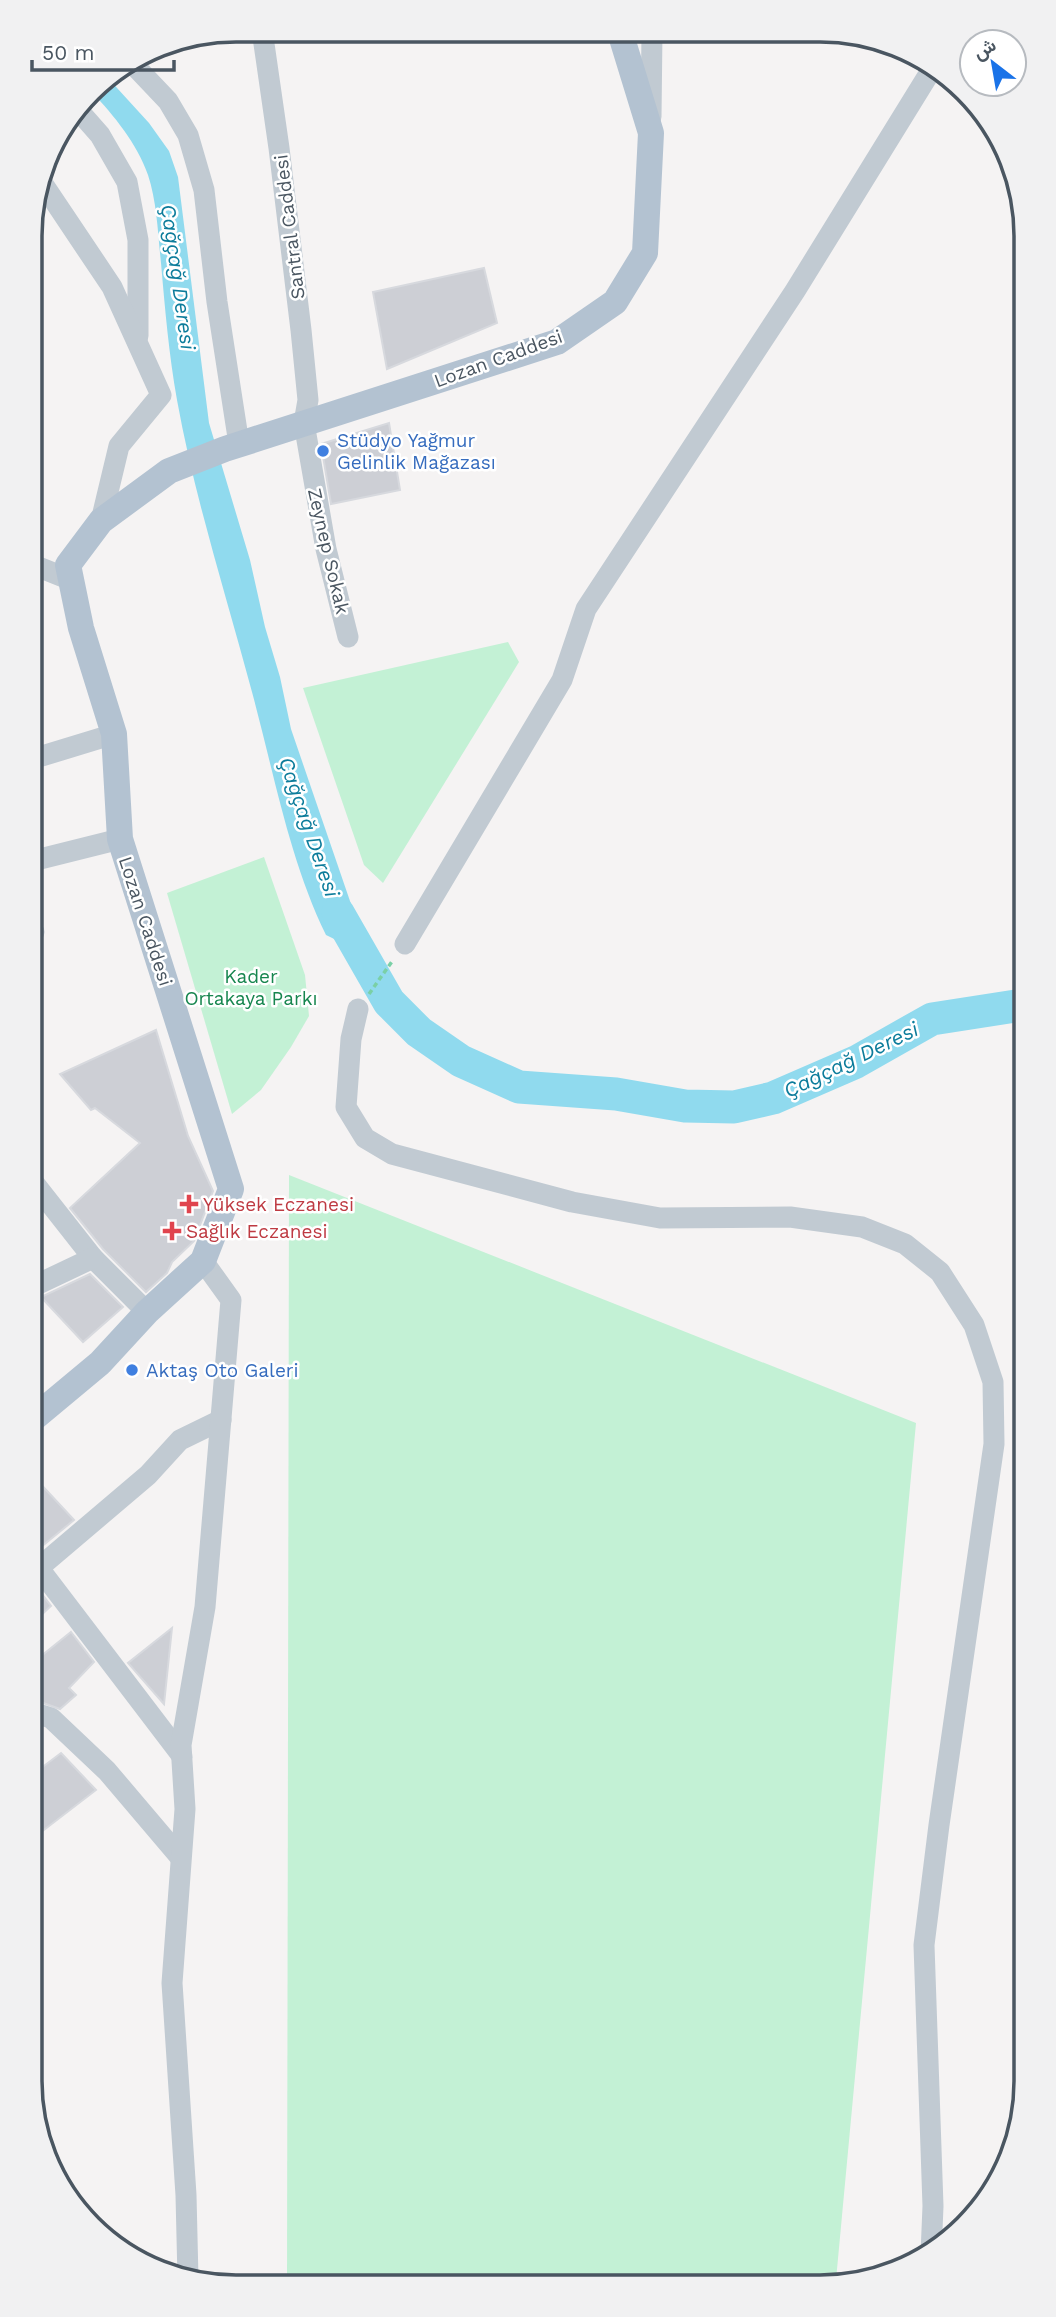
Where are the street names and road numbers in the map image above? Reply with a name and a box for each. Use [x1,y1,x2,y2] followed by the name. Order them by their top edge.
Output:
[269,153,310,301] street label: Santral Caddesi
[431,325,566,392] street label: Lozan Caddesi
[303,486,354,617] street label: Zeynep Sokak
[114,853,177,989] street label: Lozan Caddesi

